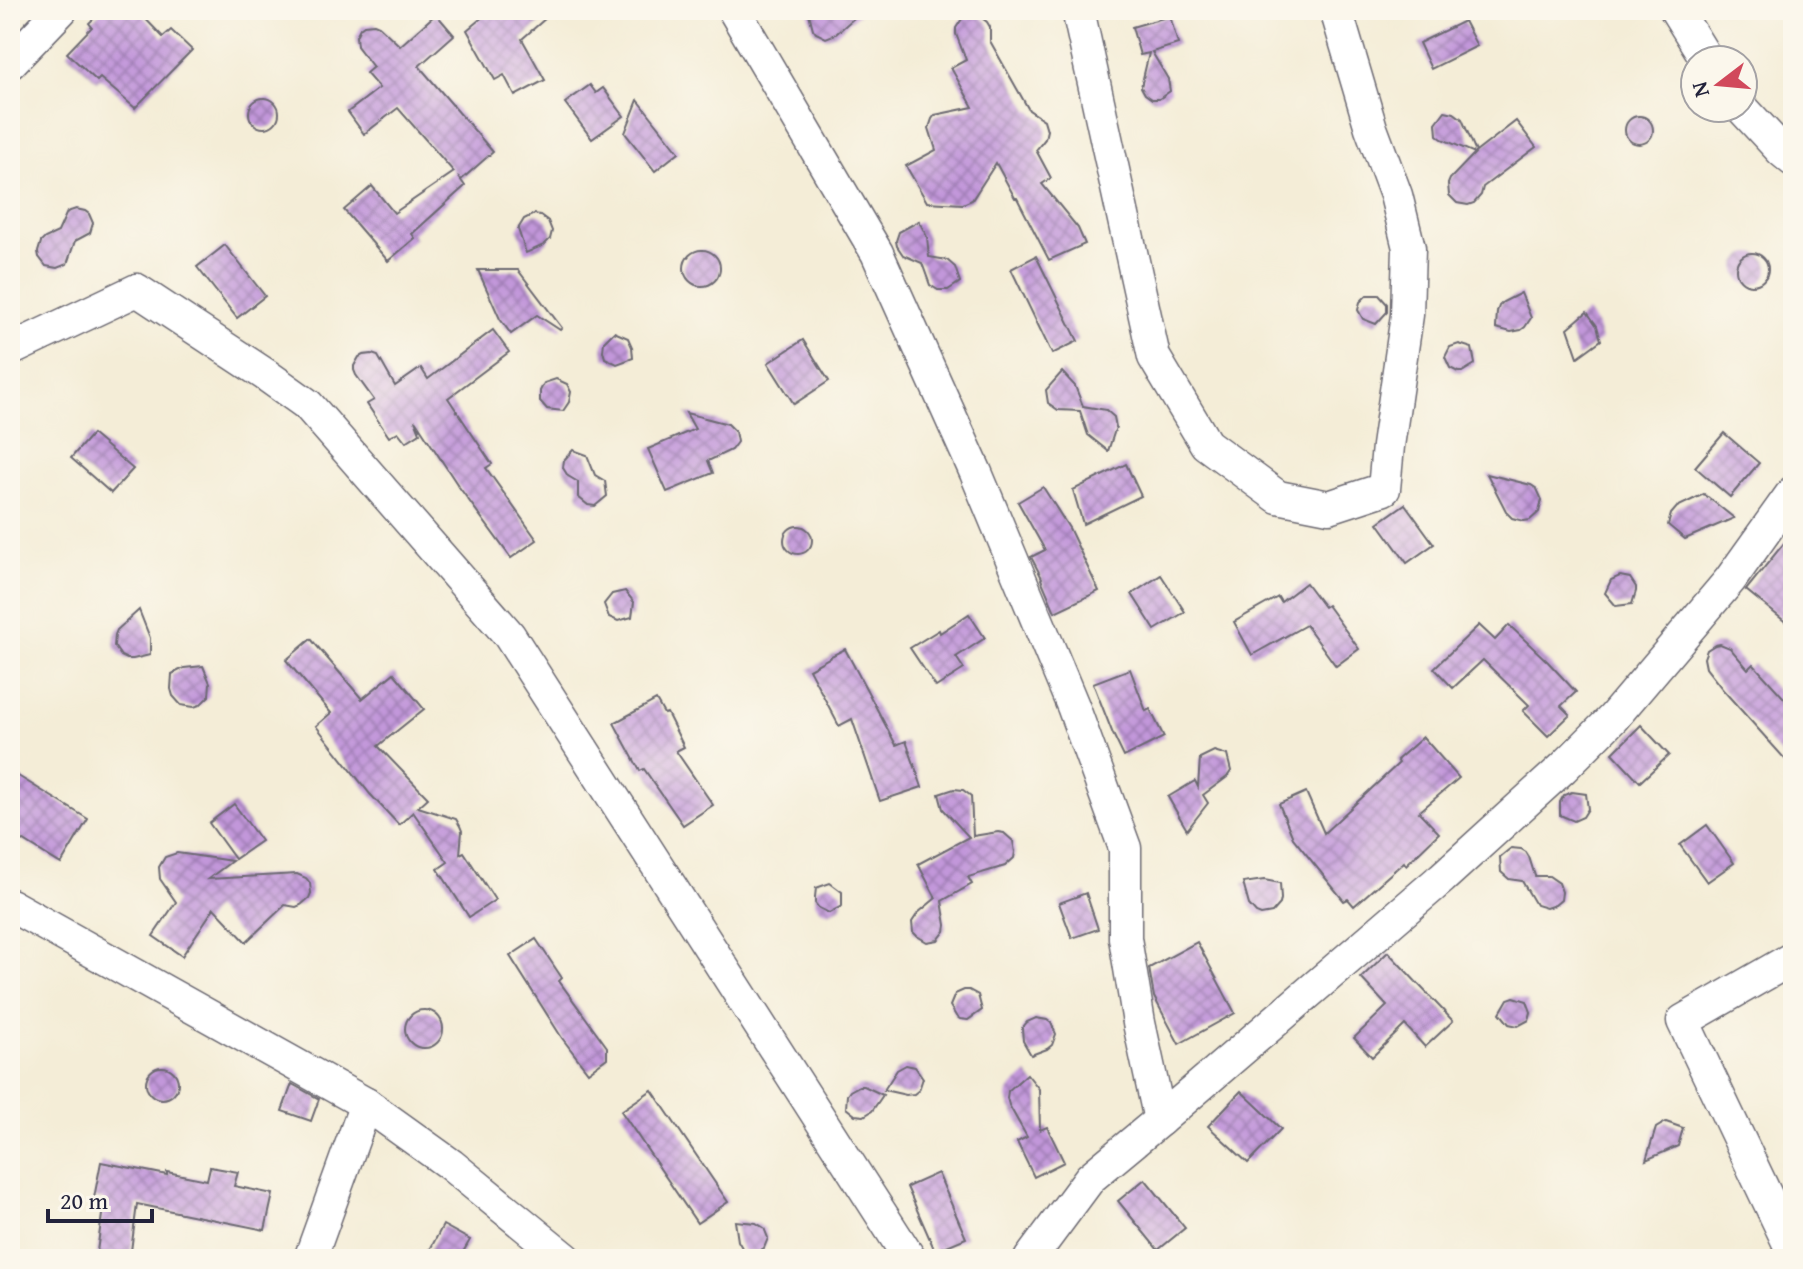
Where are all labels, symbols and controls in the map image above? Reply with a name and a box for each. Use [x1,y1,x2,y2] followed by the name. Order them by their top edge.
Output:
[1679,44,1759,124] north arrow
[1682,78,1717,101] text: N
[48,1173,152,1223] scale bar
[60,1183,108,1218] text: 20 m

